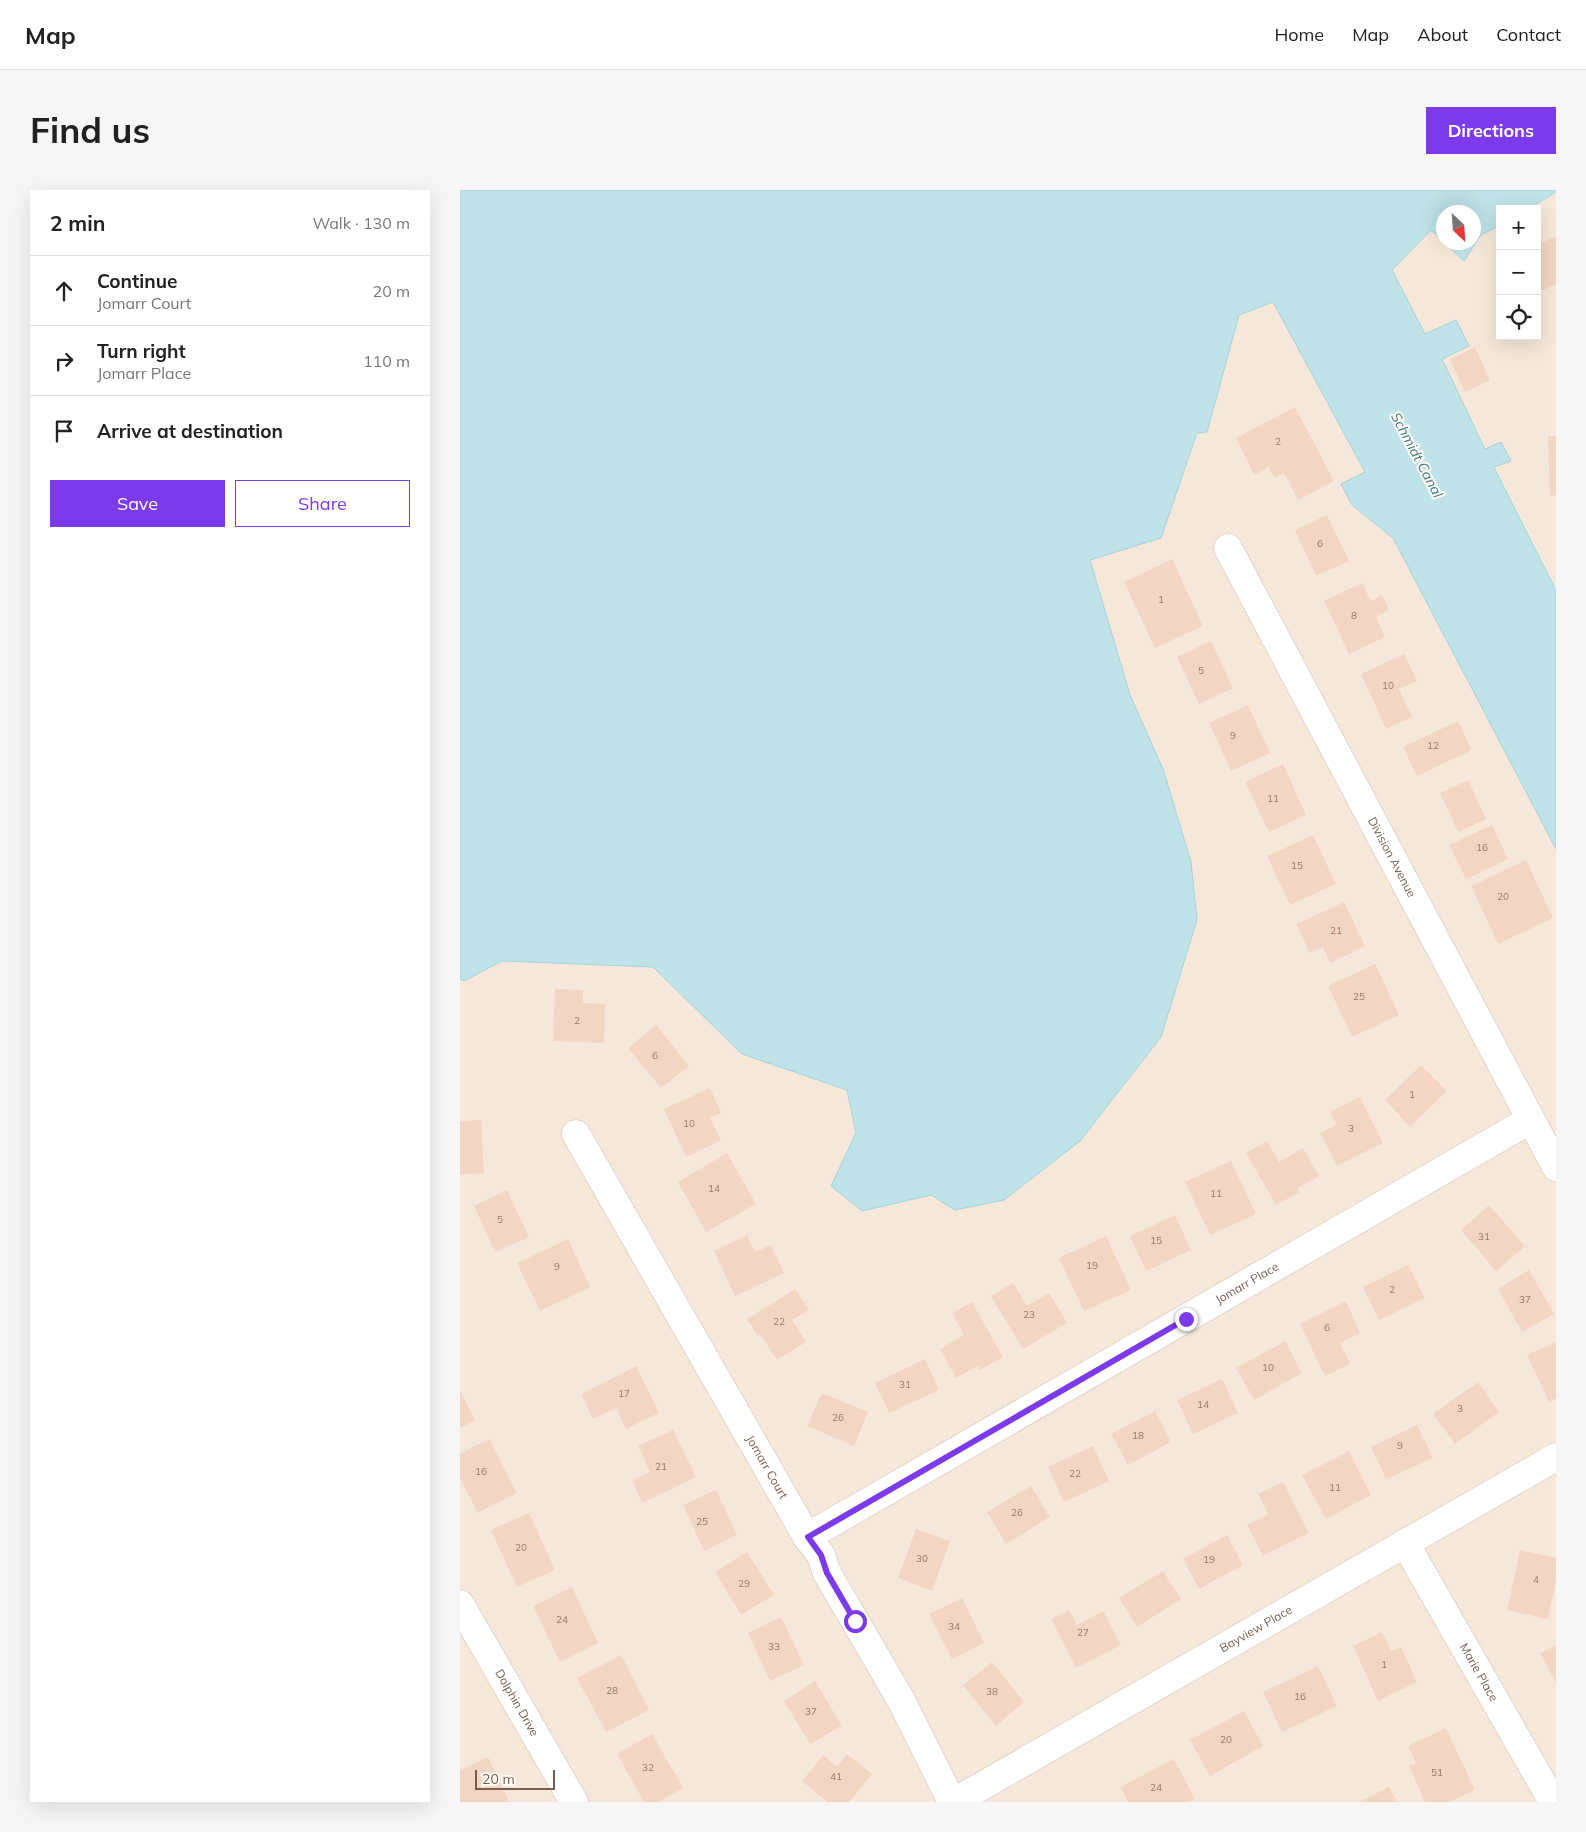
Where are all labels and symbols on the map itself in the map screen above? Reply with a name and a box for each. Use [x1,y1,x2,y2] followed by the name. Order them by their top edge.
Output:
[1436,205,1481,250] north arrow
[1387,409,1447,501] water label: Schmidt Canal
[1275,435,1281,448] house number: 2
[1317,537,1323,550] house number: 6
[1158,593,1164,606] house number: 1
[1351,609,1357,622] house number: 8
[1198,664,1204,677] house number: 5
[1382,679,1394,692] house number: 10
[1230,729,1236,742] house number: 9
[1427,739,1439,752] house number: 12
[1267,792,1279,805] house number: 11
[1365,814,1420,900] street label: Division Avenue
[1476,841,1488,854] house number: 16
[1291,859,1303,872] house number: 15
[1497,890,1509,903] house number: 20
[1330,924,1342,937] house number: 21
[1353,990,1365,1003] house number: 25
[574,1014,580,1027] house number: 2
[652,1049,658,1062] house number: 6
[1409,1088,1415,1101] house number: 1
[683,1117,695,1130] house number: 10
[1348,1122,1354,1135] house number: 3
[708,1182,720,1195] house number: 14
[1210,1187,1222,1200] house number: 11
[497,1213,503,1226] house number: 5
[1478,1230,1490,1243] house number: 31
[1150,1234,1162,1247] house number: 15
[1086,1259,1098,1272] house number: 19
[1212,1259,1281,1307] street label: Jomarr Place
[554,1260,560,1273] house number: 9
[1389,1283,1395,1296] house number: 2
[1519,1293,1531,1306] house number: 37
[1023,1308,1035,1321] house number: 23
[1175,1308,1198,1331] route end
[773,1315,785,1328] house number: 22
[1324,1321,1330,1334] house number: 6
[1262,1361,1274,1374] house number: 10
[899,1378,911,1391] house number: 31
[618,1387,630,1400] house number: 17
[1197,1398,1209,1411] house number: 14
[1457,1402,1463,1415] house number: 3
[832,1411,844,1424] house number: 26
[1132,1429,1144,1442] house number: 18
[743,1432,792,1501] street label: Jomarr Court
[1397,1439,1403,1452] house number: 9
[655,1460,667,1473] house number: 21
[475,1465,487,1478] house number: 16
[1069,1467,1081,1480] house number: 22
[1329,1481,1341,1494] house number: 11
[1011,1506,1023,1519] house number: 26
[696,1515,708,1528] house number: 25
[515,1541,527,1554] house number: 20
[916,1552,928,1565] house number: 30
[1203,1553,1215,1566] house number: 19
[1533,1573,1539,1586] house number: 4
[738,1577,750,1590] house number: 29
[1217,1602,1295,1655] street label: Bayview Place
[844,1610,867,1633] route start
[556,1613,568,1626] house number: 24
[948,1620,960,1633] house number: 34
[1077,1626,1089,1639] house number: 27
[768,1640,780,1653] house number: 33
[1457,1640,1502,1704] street label: Marie Place
[1381,1658,1387,1671] house number: 1
[492,1666,543,1739] street label: Dolphin Drive
[606,1684,618,1697] house number: 28
[986,1685,998,1698] house number: 38
[1294,1690,1306,1703] house number: 16
[805,1705,817,1718] house number: 37
[1220,1733,1232,1746] house number: 20
[642,1761,654,1774] house number: 32
[1431,1766,1443,1779] house number: 51
[475,1767,555,1790] scale bar
[830,1770,842,1783] house number: 41
[1150,1781,1162,1794] house number: 24

